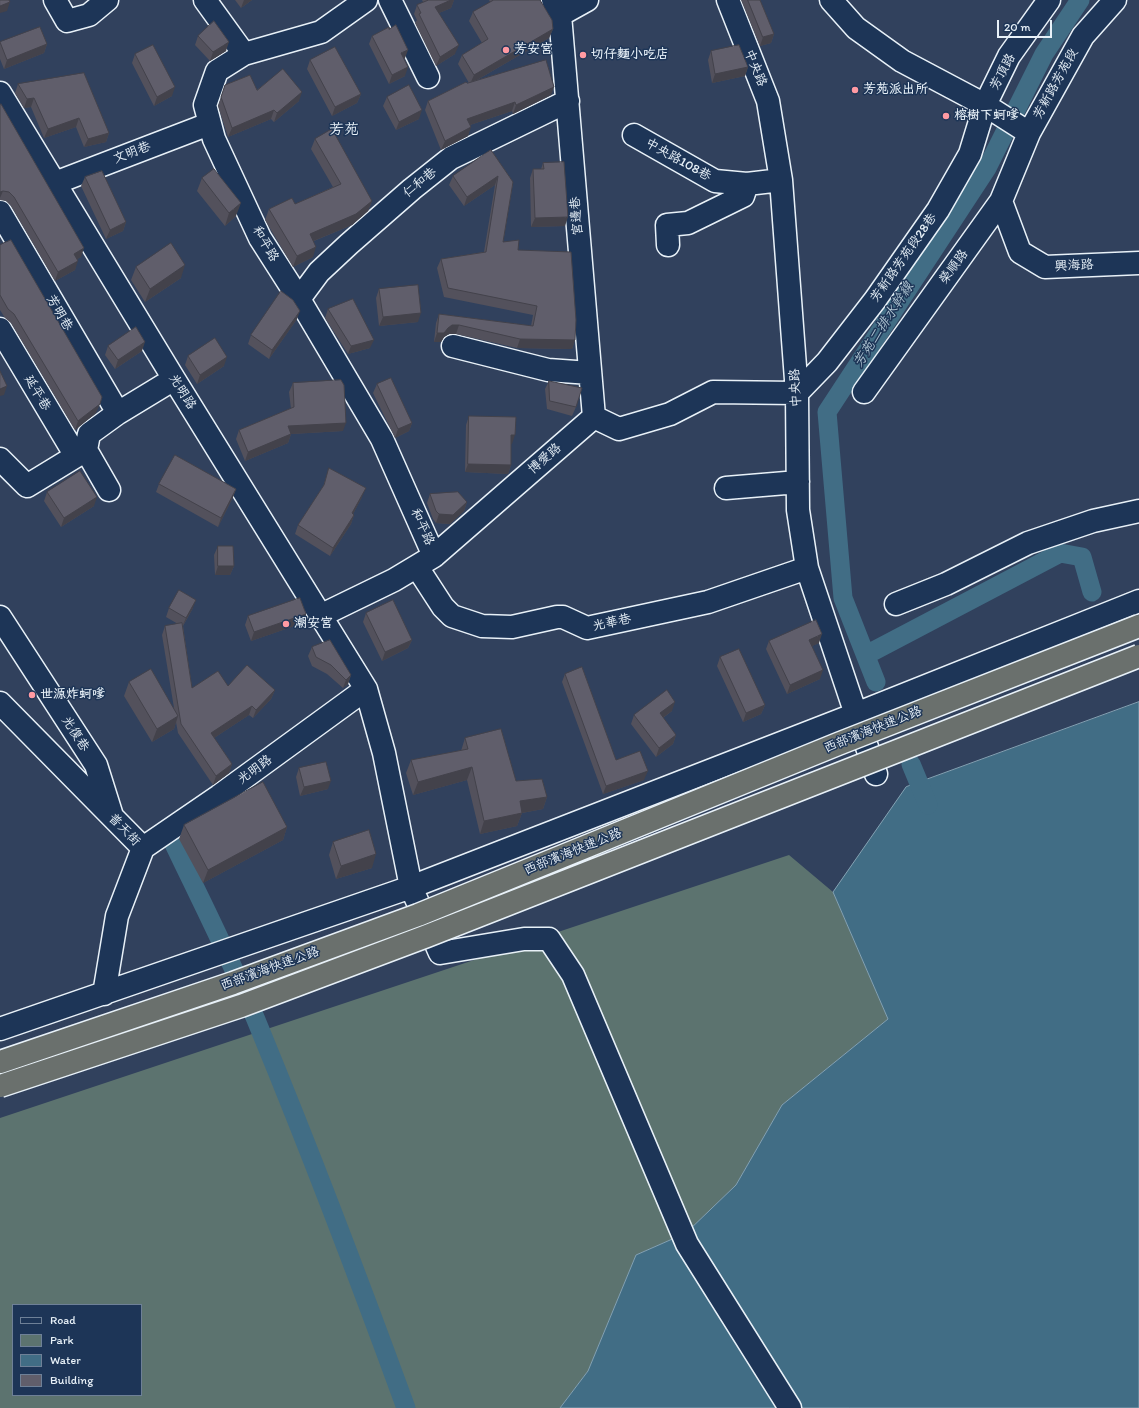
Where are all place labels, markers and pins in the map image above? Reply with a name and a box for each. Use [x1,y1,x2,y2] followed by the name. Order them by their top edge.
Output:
[514,42,553,58] place label: 芳安宮
[501,45,511,55] marker: 芳安宮
[591,47,669,63] place label: 切仔麵小吃店
[578,50,588,60] marker: 切仔麵小吃店
[863,82,928,98] place label: 芳苑派出所
[850,85,860,95] marker: 芳苑派出所
[954,108,1019,124] place label: 榕樹下蚵嗲
[941,111,951,121] marker: 榕樹下蚵嗲
[294,616,333,632] place label: 潮安宮
[281,619,291,629] marker: 潮安宮
[40,687,105,703] place label: 世源炸蚵嗲
[27,690,37,700] marker: 世源炸蚵嗲

